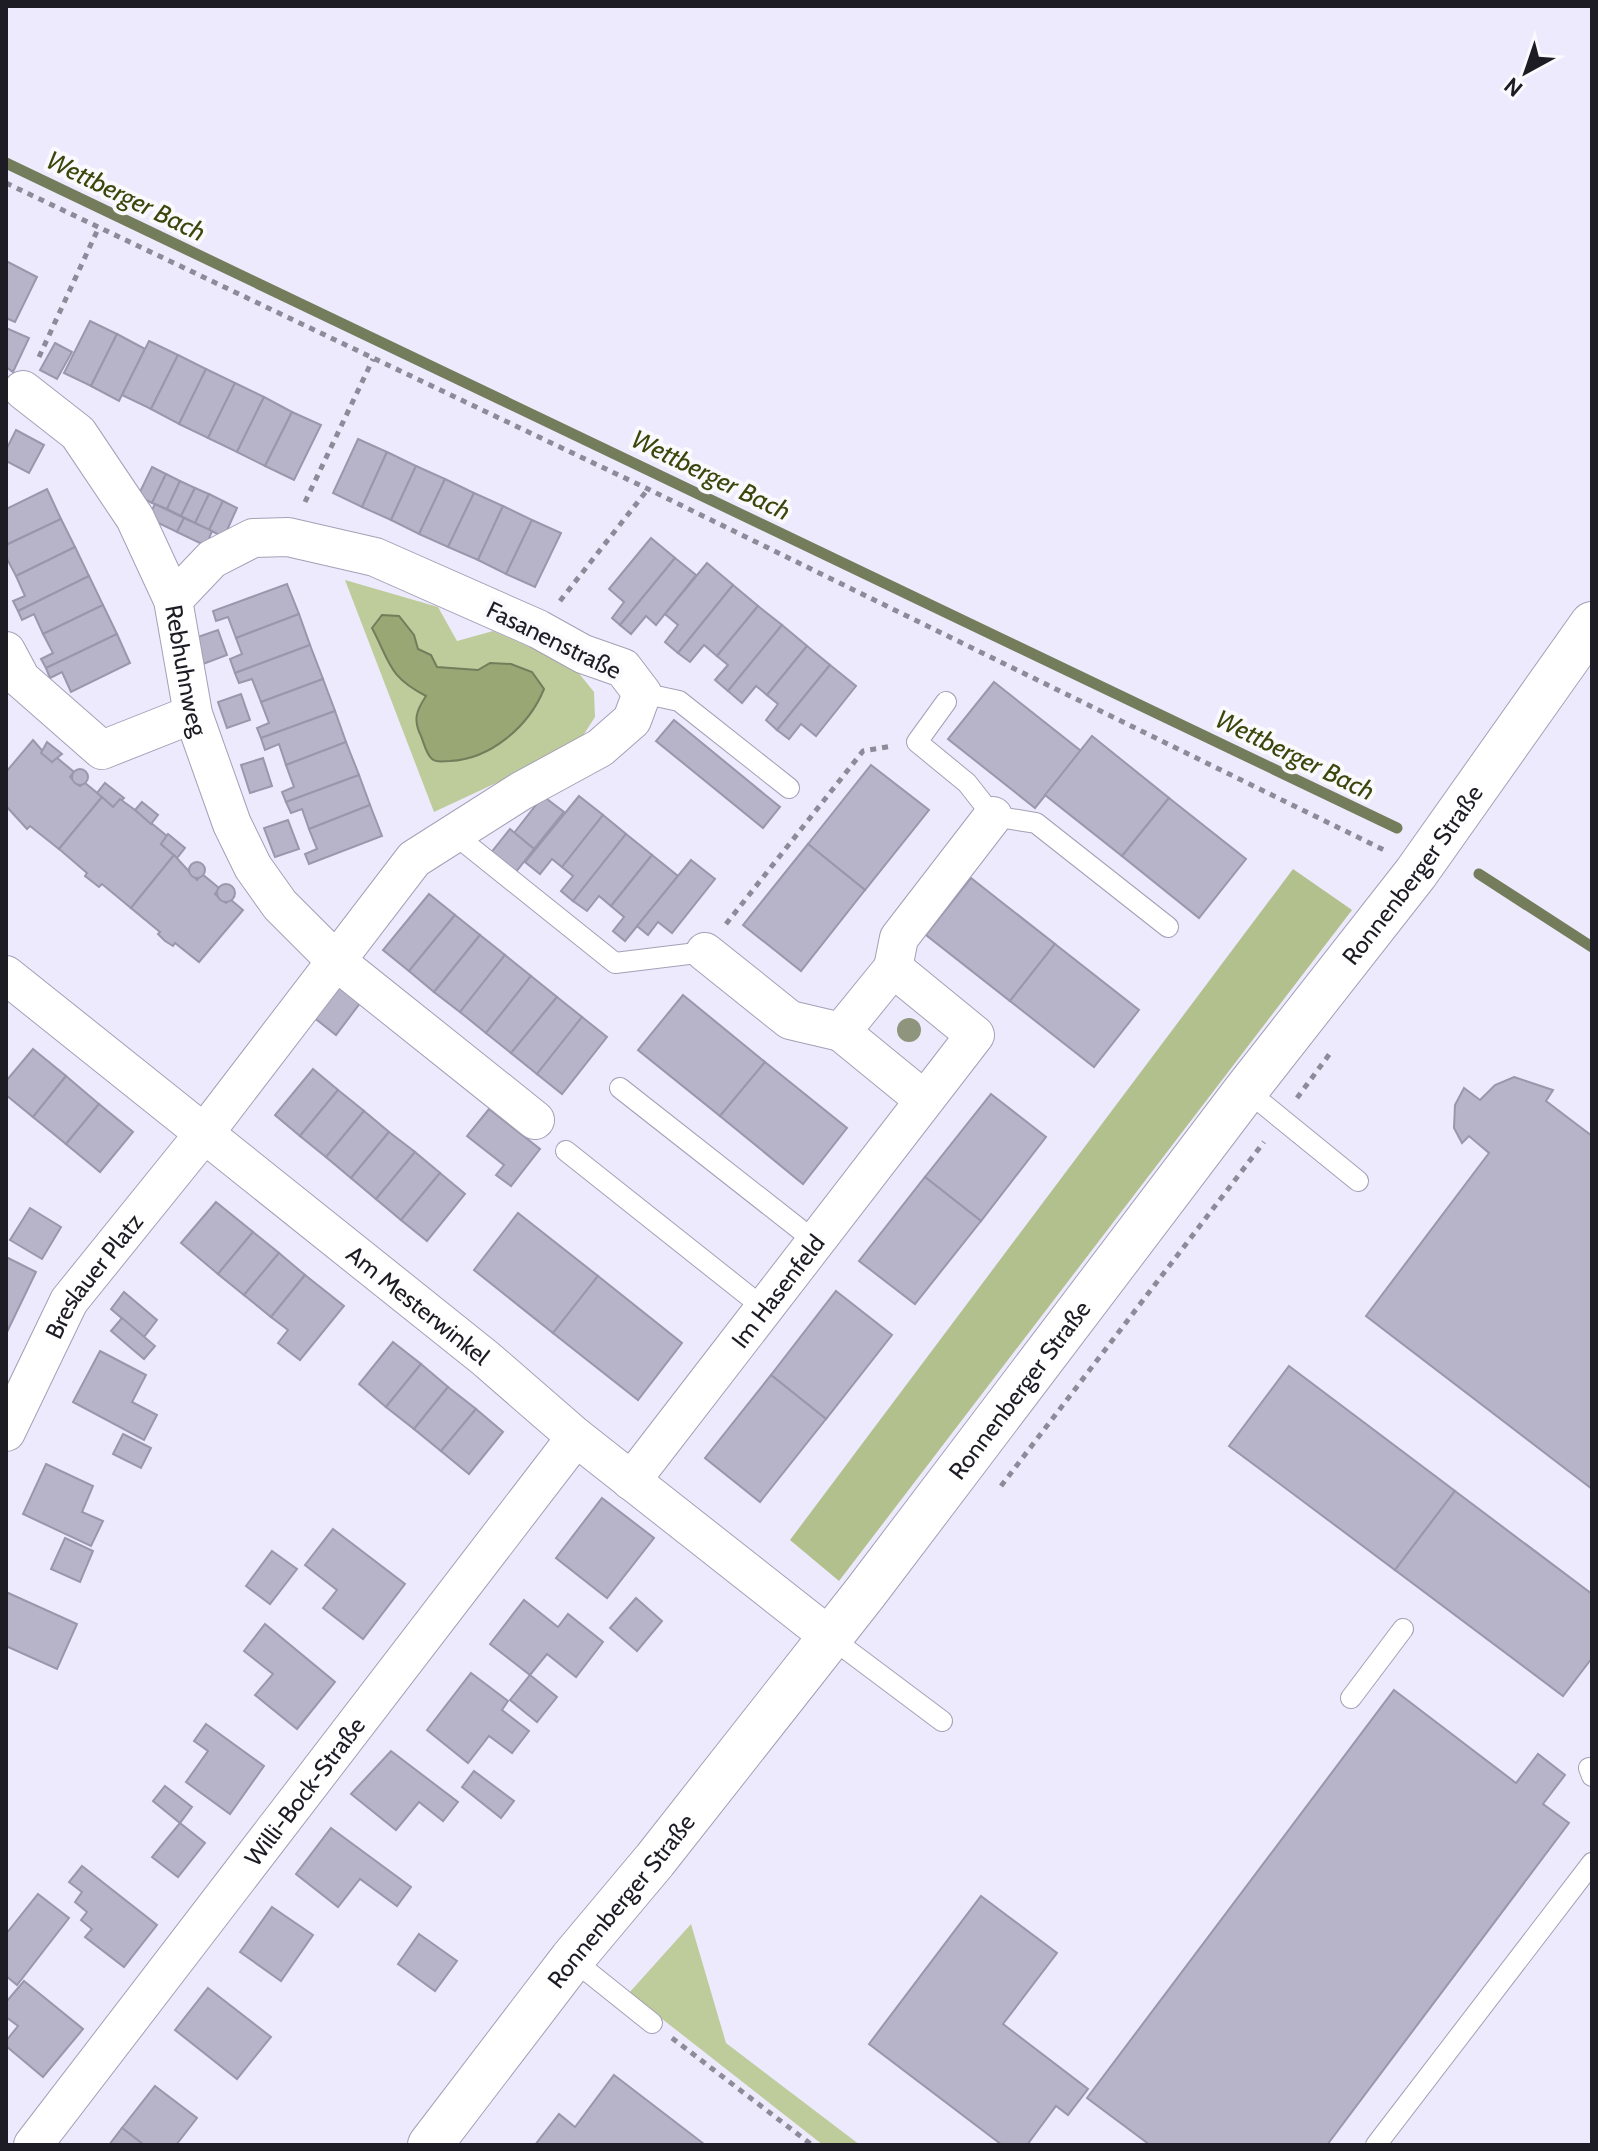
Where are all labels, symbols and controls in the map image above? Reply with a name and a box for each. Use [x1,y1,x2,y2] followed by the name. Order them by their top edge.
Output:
[1486,32,1566,112] north arrow
[1499,72,1528,102] text: N
[41,144,211,248] water label: Wettberger Bach
[626,423,796,527] water label: Wettberger Bach
[482,595,626,685] street label: Fasanenstraße
[160,602,214,741] street label: Rebhuhnweg
[1210,703,1380,807] water label: Wettberger Bach
[1336,779,1488,970] street label: Ronnenberger Straße
[39,1207,149,1343] street label: Breslauer Platz
[725,1229,830,1353] street label: Im Hasenfeld
[341,1239,496,1371] street label: Am Mesterwinkel
[942,1294,1096,1485] street label: Ronnenberger Straße
[238,1711,371,1871] street label: Willi-Bock-Straße
[541,1808,701,1994] street label: Ronnenberger Straße

